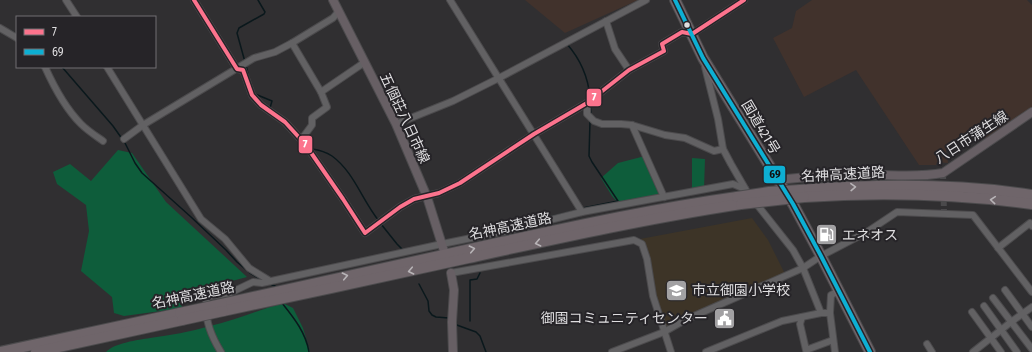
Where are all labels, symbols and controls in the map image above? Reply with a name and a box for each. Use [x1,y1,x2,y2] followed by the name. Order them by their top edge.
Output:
[16,16,156,68] legend
[682,20,692,30] unlabelled marker
[52,25,57,39] text: 7
[52,45,64,59] text: 69
[376,70,433,166] street label: 五個荘八日市線
[586,88,602,107] line badge: 7
[592,91,597,104] text: 7
[738,97,783,157] street label: 国道421号
[931,107,1011,167] street label: 八日市蒲生線
[298,135,313,154] line badge: 7
[303,138,308,151] text: 7
[801,164,885,185] street label: 名神高速道路
[763,165,786,184] line badge: 69
[769,168,781,181] text: 69
[850,182,856,191] one-way arrow
[990,195,996,204] one-way arrow
[467,209,553,244] street label: 名神高速道路
[814,222,840,248] fuel station icon: エネオス
[842,227,898,244] place label: エネオス
[534,238,541,246] one-way arrow
[468,245,475,253] one-way arrow
[407,266,414,274] one-way arrow
[341,273,348,281] one-way arrow
[664,277,690,303] school or university icon: 市立御園小学校
[150,278,236,313] street label: 名神高速道路
[692,282,790,299] place label: 市立御園小学校
[711,305,737,331] public building icon: 御園コミュニティセンター
[541,310,708,327] place label: 御園コミュニティセンター

